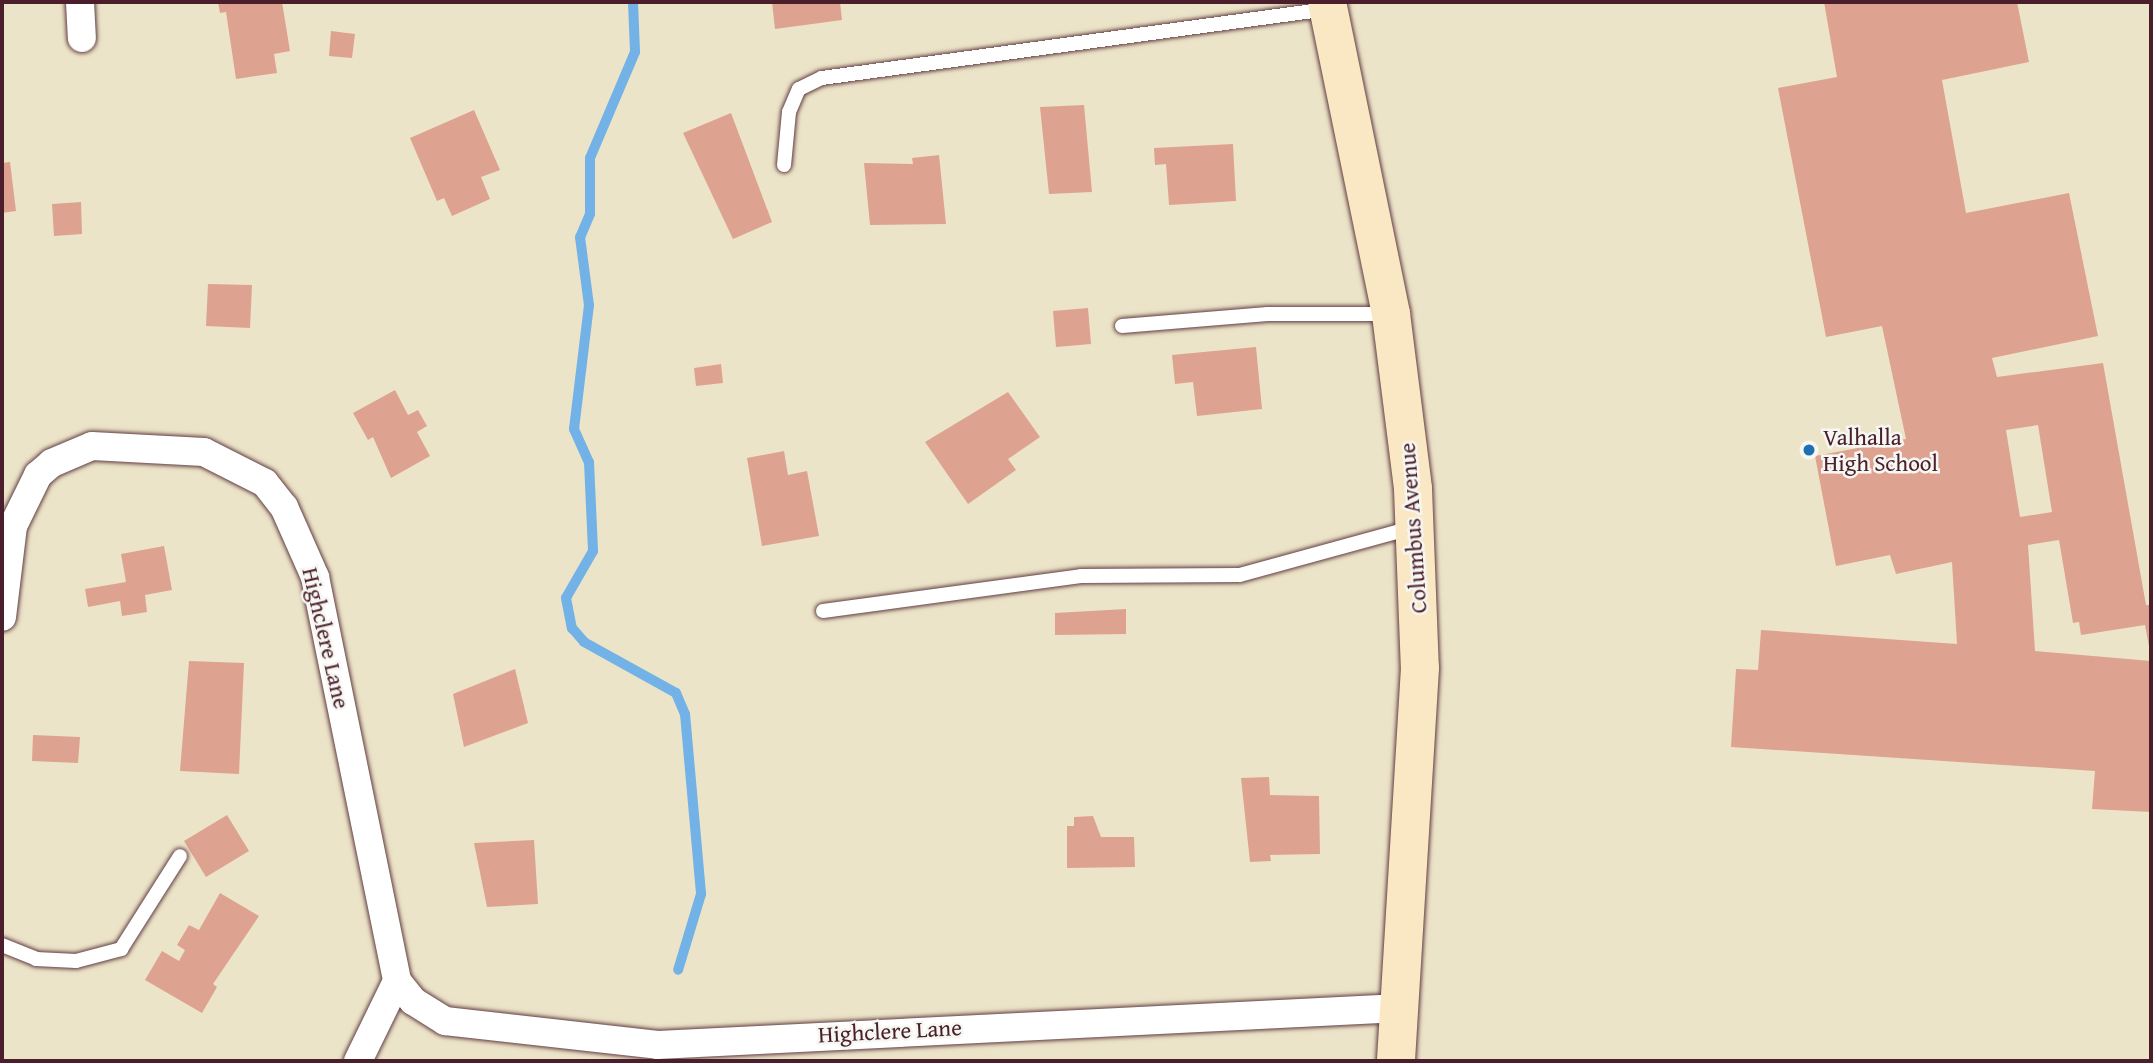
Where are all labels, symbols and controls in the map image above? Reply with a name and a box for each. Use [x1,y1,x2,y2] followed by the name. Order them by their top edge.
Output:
[1823,423,1938,477] place label: Valhalla High School
[1393,442,1433,614] street label: Columbus Avenue
[1801,442,1817,458] marker: Valhalla High School
[296,565,356,711] street label: Highclere Lane
[817,1013,963,1049] street label: Highclere Lane

